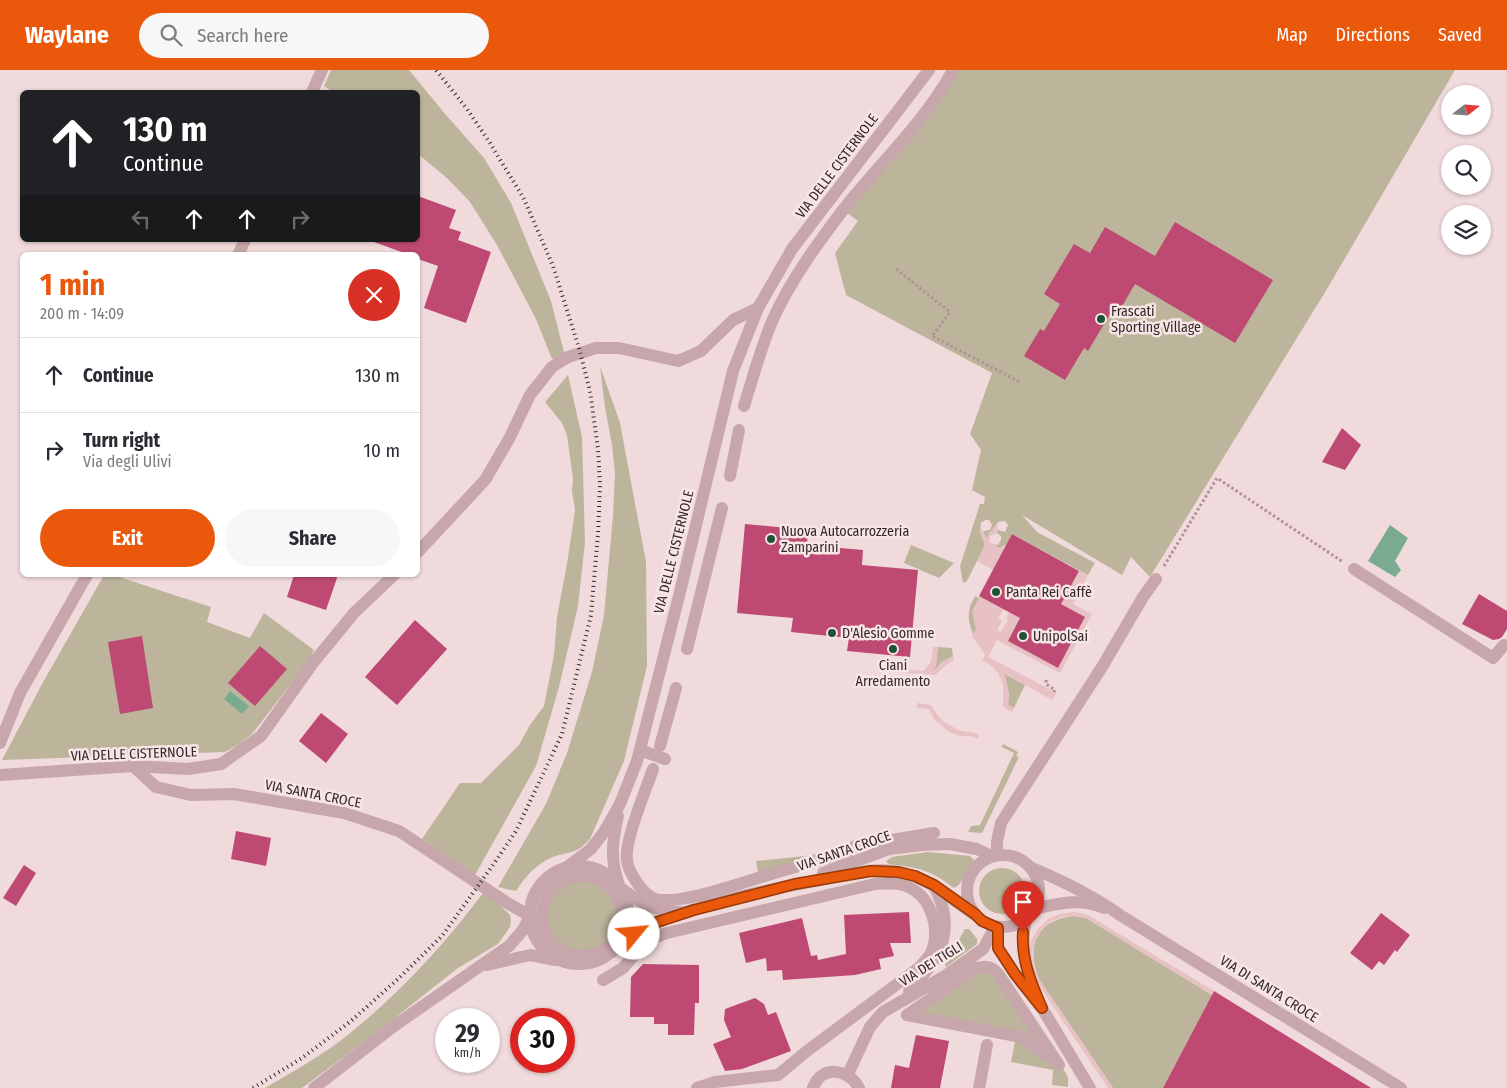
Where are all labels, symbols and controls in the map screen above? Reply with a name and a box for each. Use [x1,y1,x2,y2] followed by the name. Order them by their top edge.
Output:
[139,13,489,58] search box
[25,21,109,49] text: Waylane
[157,21,185,49] icon: search
[197,24,288,47] text: Search here
[1276,24,1308,46] text: Map
[1336,24,1410,46] text: Directions
[1438,24,1482,46] text: Saved
[1441,85,1491,135] north arrow
[1441,85,1491,255] map controls
[123,108,207,150] text: 130 m
[40,110,105,175] icon: ahead
[792,110,882,222] street label: VIA DELLE CISTERNOLE
[1441,145,1491,195] button: search
[123,150,204,177] text: Continue
[127,205,155,233] icon: left
[180,205,208,233] icon: ahead
[233,205,261,233] icon: ahead
[286,205,314,233] icon: right
[1441,205,1491,255] button: layers
[40,267,105,303] text: 1 min
[348,269,400,321] button: close
[1111,303,1201,336] place label: Frascati Sporting Village
[40,304,124,323] text: 200 m · 14:09
[1095,313,1107,325] marker: Frascati Sporting Village
[40,361,68,389] icon: ahead
[83,364,154,387] text: Continue
[355,364,400,387] text: 130 m
[83,429,160,452] text: Turn right
[40,436,68,464] icon: right
[364,439,400,462] text: 10 m
[83,452,172,471] text: Via degli Ulivi
[650,488,698,615] street label: VIA DELLE CISTERNOLE
[40,509,215,567] button: Exit
[225,509,400,567] button: Share
[781,523,909,556] place label: Nuova Autocarrozzeria Zamparini
[765,533,777,545] marker: Nuova Autocarrozzeria Zamparini
[1006,584,1092,601] place label: Panta Rei Caffè
[990,586,1002,598] marker: Panta Rei Caffè
[842,625,935,642] place label: D'Alesio Gomme
[826,627,838,639] marker: D'Alesio Gomme
[1033,628,1088,645] place label: UnipolSai
[1017,630,1029,642] marker: UnipolSai
[887,643,899,655] marker: Ciani Arredamento
[856,657,930,690] place label: Ciani Arredamento
[70,743,198,765] street label: VIA DELLE CISTERNOLE
[263,776,363,812] street label: VIA SANTA CROCE
[795,827,893,875] street label: VIA SANTA CROCE
[1002,881,1044,932] pin
[1009,888,1037,916] icon: arrive
[607,907,659,959] position arrow
[896,938,966,990] street label: VIA DEI TIGLI
[1217,952,1322,1026] street label: VIA DI SANTA CROCE
[510,1008,575,1073] speed limit sign: 30
[455,1019,480,1049] text: 29
[454,1046,481,1060] text: km/h

